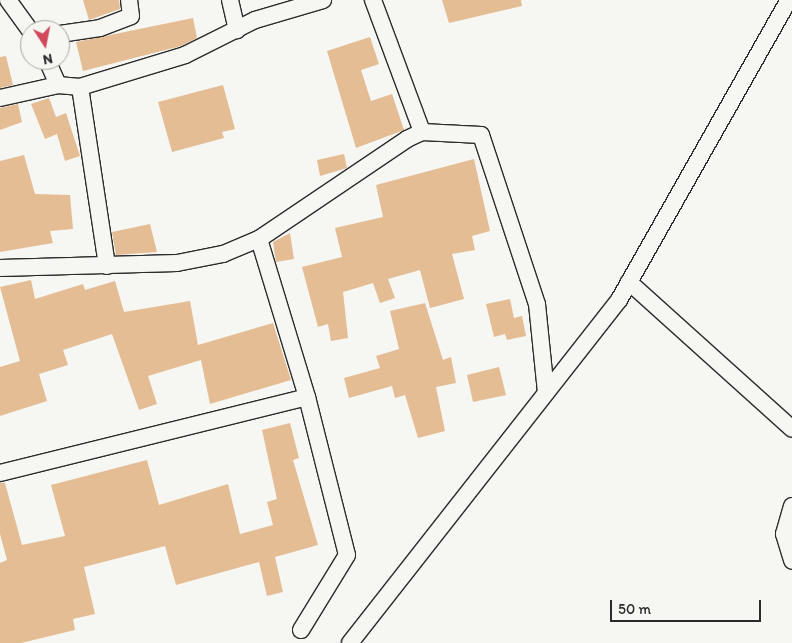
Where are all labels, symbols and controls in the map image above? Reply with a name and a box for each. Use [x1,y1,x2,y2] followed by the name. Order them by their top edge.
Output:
[20,20,70,70] north arrow
[42,50,54,68] text: N
[612,590,763,622] scale bar
[618,600,651,618] text: 50 m

